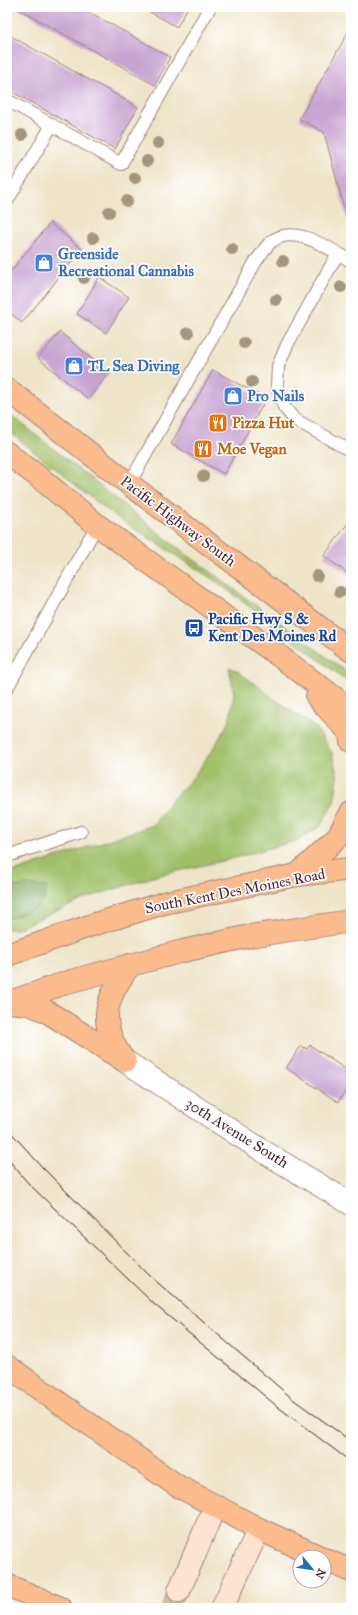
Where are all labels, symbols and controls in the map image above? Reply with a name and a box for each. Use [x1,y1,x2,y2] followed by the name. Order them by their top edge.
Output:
[58,245,194,280] place label: Greenside Recreational Cannabis
[33,252,55,274] shop icon: Greenside Recreational Cannabis
[63,355,85,377] shop icon: TL Sea Diving
[87,357,180,376] place label: TL Sea Diving
[222,385,244,407] shop icon: Pro Nails
[247,387,305,405] place label: Pro Nails
[207,412,229,434] restaurant icon: Pizza Hut
[232,414,295,432] place label: Pizza Hut
[192,438,214,460] restaurant icon: Moe Vegan
[217,440,287,459] place label: Moe Vegan
[117,472,240,571] street label: Pacific Highway South
[208,610,337,645] place label: Pacific Hwy S & Kent Des Moines Rd
[183,617,205,639] bus stop icon: Pacific Hwy S & Kent Des Moines Rd
[143,865,327,917] street label: South Kent Des Moines Road
[182,1094,292,1172] street label: 30th Avenue South
[292,1549,332,1589] north arrow
[312,1566,328,1581] text: N

